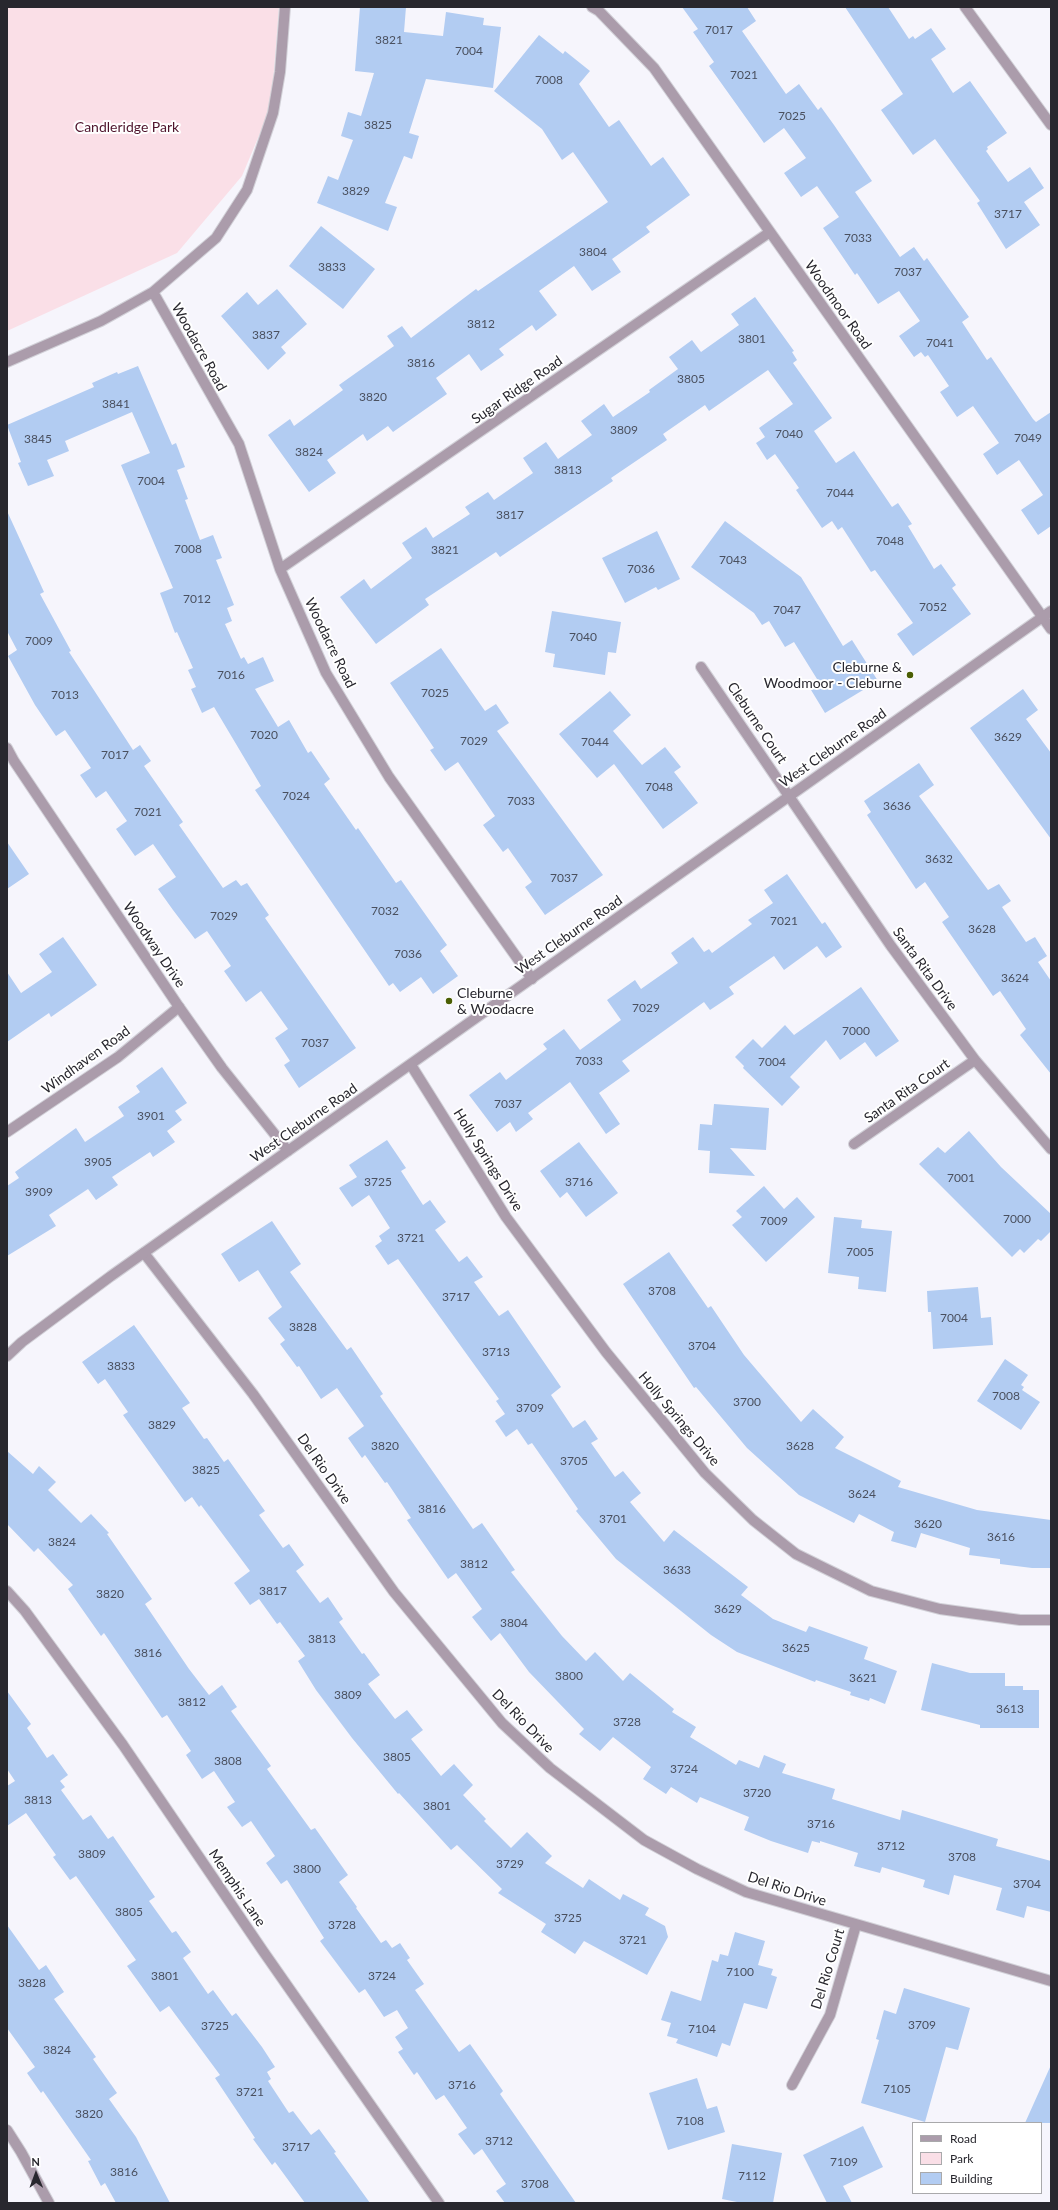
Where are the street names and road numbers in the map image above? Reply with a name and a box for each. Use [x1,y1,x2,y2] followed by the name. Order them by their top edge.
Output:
[801,257,875,353] street label: Woodmoor Road
[168,300,230,394] street label: Woodacre Road
[468,352,566,428] street label: Sugar Ridge Road
[301,595,359,691] street label: Woodacre Road
[724,679,790,767] street label: Cleburne Court
[776,705,890,791] street label: West Cleburne Road
[512,892,626,978] street label: West Cleburne Road
[119,899,189,991] street label: Woodway Drive
[889,924,961,1014] street label: Santa Rita Drive
[39,1022,133,1098] street label: Windhaven Road
[861,1055,953,1127] street label: Santa Rita Court
[247,1080,361,1166] street label: West Cleburne Road
[450,1106,526,1214] street label: Holly Springs Drive
[635,1369,723,1469] street label: Holly Springs Drive
[294,1431,354,1507] street label: Del Rio Drive
[489,1686,557,1756] street label: Del Rio Drive
[205,1846,269,1930] street label: Memphis Lane
[746,1868,828,1910] street label: Del Rio Drive
[808,1927,848,2011] street label: Del Rio Court

